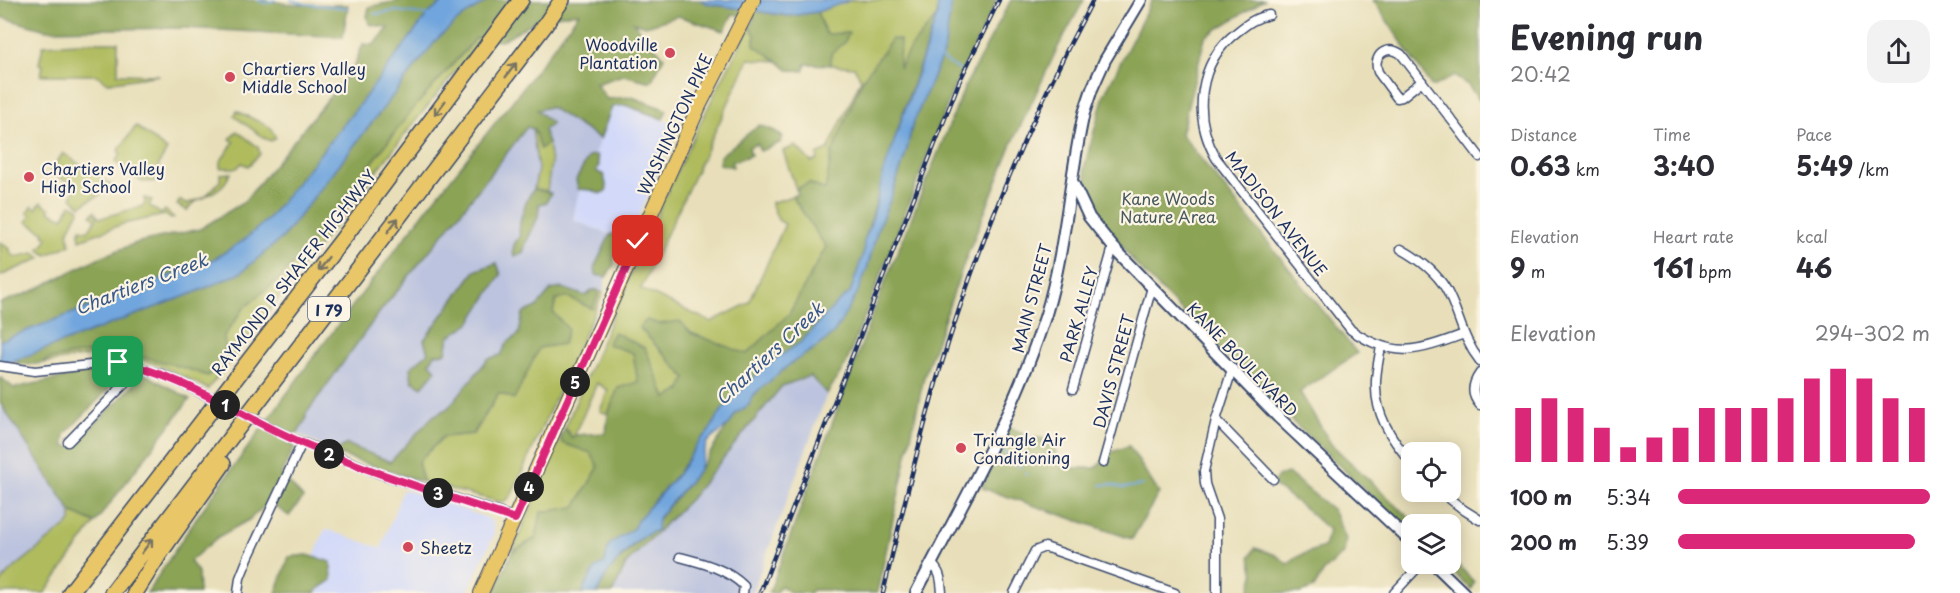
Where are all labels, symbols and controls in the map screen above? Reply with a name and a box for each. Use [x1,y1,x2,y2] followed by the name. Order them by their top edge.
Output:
[1510,11,1703,61] text: Evening run
[1867,20,1930,83] button: share
[579,32,658,74] place label: Woodville Plantation
[663,46,677,60] marker: Woodville Plantation
[631,49,717,199] street label: WASHINGTON PIKE
[242,56,366,98] place label: Chartiers Valley Middle School
[1510,59,1571,89] text: 20:42
[505,62,518,78] one-way arrow
[223,70,237,84] marker: Chartiers Valley Middle School
[434,100,447,116] one-way arrow
[1510,122,1577,146] text: Distance
[1653,122,1691,146] text: Time
[1796,122,1832,146] text: Pace
[1220,145,1334,281] street label: MADISON AVENUE
[1510,146,1571,185] text: 0.63
[1653,146,1715,185] text: 3:40
[1796,146,1853,185] text: 5:49
[41,156,165,198] place label: Chartiers Valley High School
[1571,157,1600,181] text: km
[1853,157,1889,181] text: /km
[205,164,381,380] street label: RAYMOND P SHAFER HIGHWAY
[22,170,36,184] marker: Chartiers Valley High School
[1120,186,1216,228] park label: Kane Woods Nature Area
[612,215,663,266] pin
[387,217,400,233] one-way arrow
[621,224,654,257] icon: check
[1510,224,1579,248] text: Elevation
[1653,224,1734,248] text: Heart rate
[1796,224,1828,248] text: kcal
[1005,241,1057,355] street label: MAIN STREET
[71,245,212,321] water label: Chartiers Creek
[1510,248,1526,287] text: 9
[1653,248,1694,287] text: 161
[1796,248,1832,287] text: 46
[317,256,330,272] one-way arrow
[1526,259,1545,283] text: m
[1694,259,1732,283] text: bpm
[1053,263,1103,365] street label: PARK ALLEY
[708,295,830,411] water label: Chartiers Creek
[1182,296,1304,422] street label: KANE BOULEVARD
[308,297,350,321] road number: I 79
[1086,311,1140,431] street label: DAVIS STREET
[1510,318,1596,348] text: Elevation
[1815,318,1930,348] text: 294–302 m
[92,336,143,387] pin
[101,345,134,378] icon: arrive
[560,367,590,397] pin: 5
[570,370,580,394] text: 5
[210,390,240,420] pin: 1
[221,393,229,417] text: 1
[973,427,1070,469] place label: Triangle Air Conditioning
[314,439,344,469] pin: 2
[954,441,968,455] marker: Triangle Air Conditioning
[323,442,335,466] text: 2
[1401,442,1461,574] map controls
[1401,442,1461,502] button: locate
[514,472,544,502] pin: 4
[524,475,534,499] text: 4
[423,478,453,508] pin: 3
[433,481,443,505] text: 3
[1510,482,1572,512] text: 100 m
[1606,482,1651,512] text: 5:34
[1401,514,1461,574] button: layers
[1510,527,1577,557] text: 200 m
[1606,527,1649,557] text: 5:39
[420,535,472,559] place label: Sheetz
[141,539,154,555] one-way arrow
[401,540,415,554] marker: Sheetz

